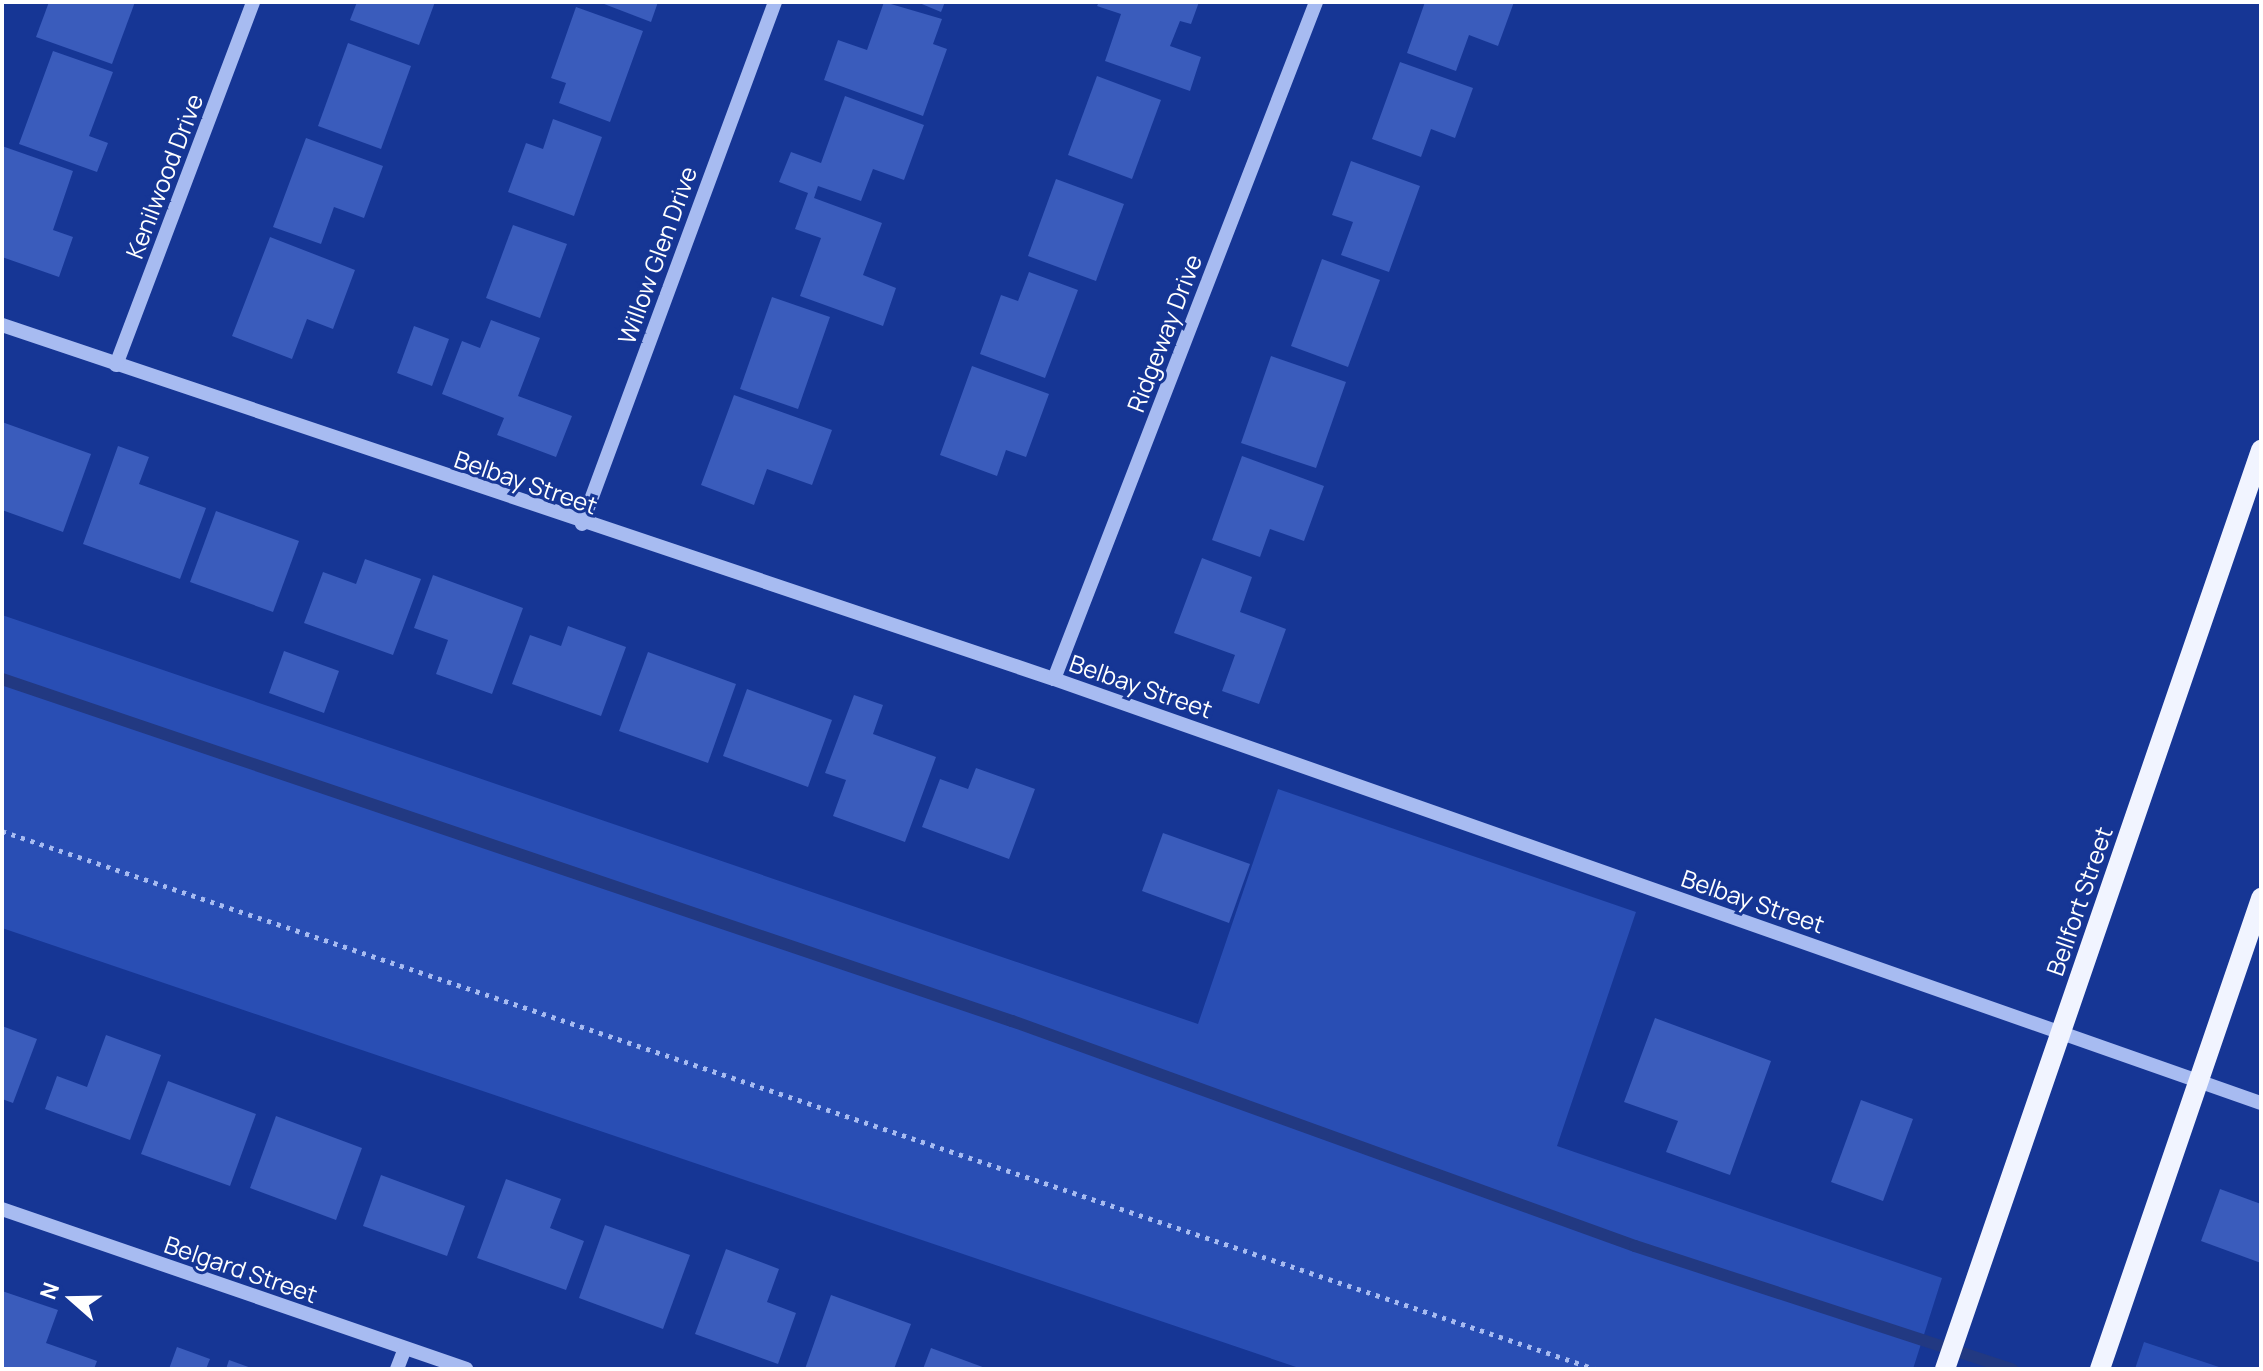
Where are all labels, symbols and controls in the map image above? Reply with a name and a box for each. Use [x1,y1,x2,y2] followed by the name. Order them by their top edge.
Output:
[119,90,209,262] street label: Kenilwood Drive
[611,162,703,348] street label: Willow Glen Drive
[1121,250,1207,416] street label: Ridgeway Drive
[451,444,601,520] street label: Belbay Street
[1066,648,1216,724] street label: Belbay Street
[2040,823,2118,979] street label: Bellfort Street
[1678,863,1828,939] street label: Belbay Street
[161,1229,321,1309] street label: Belgard Street
[32,1259,112,1339] north arrow
[33,1278,66,1303] text: N

